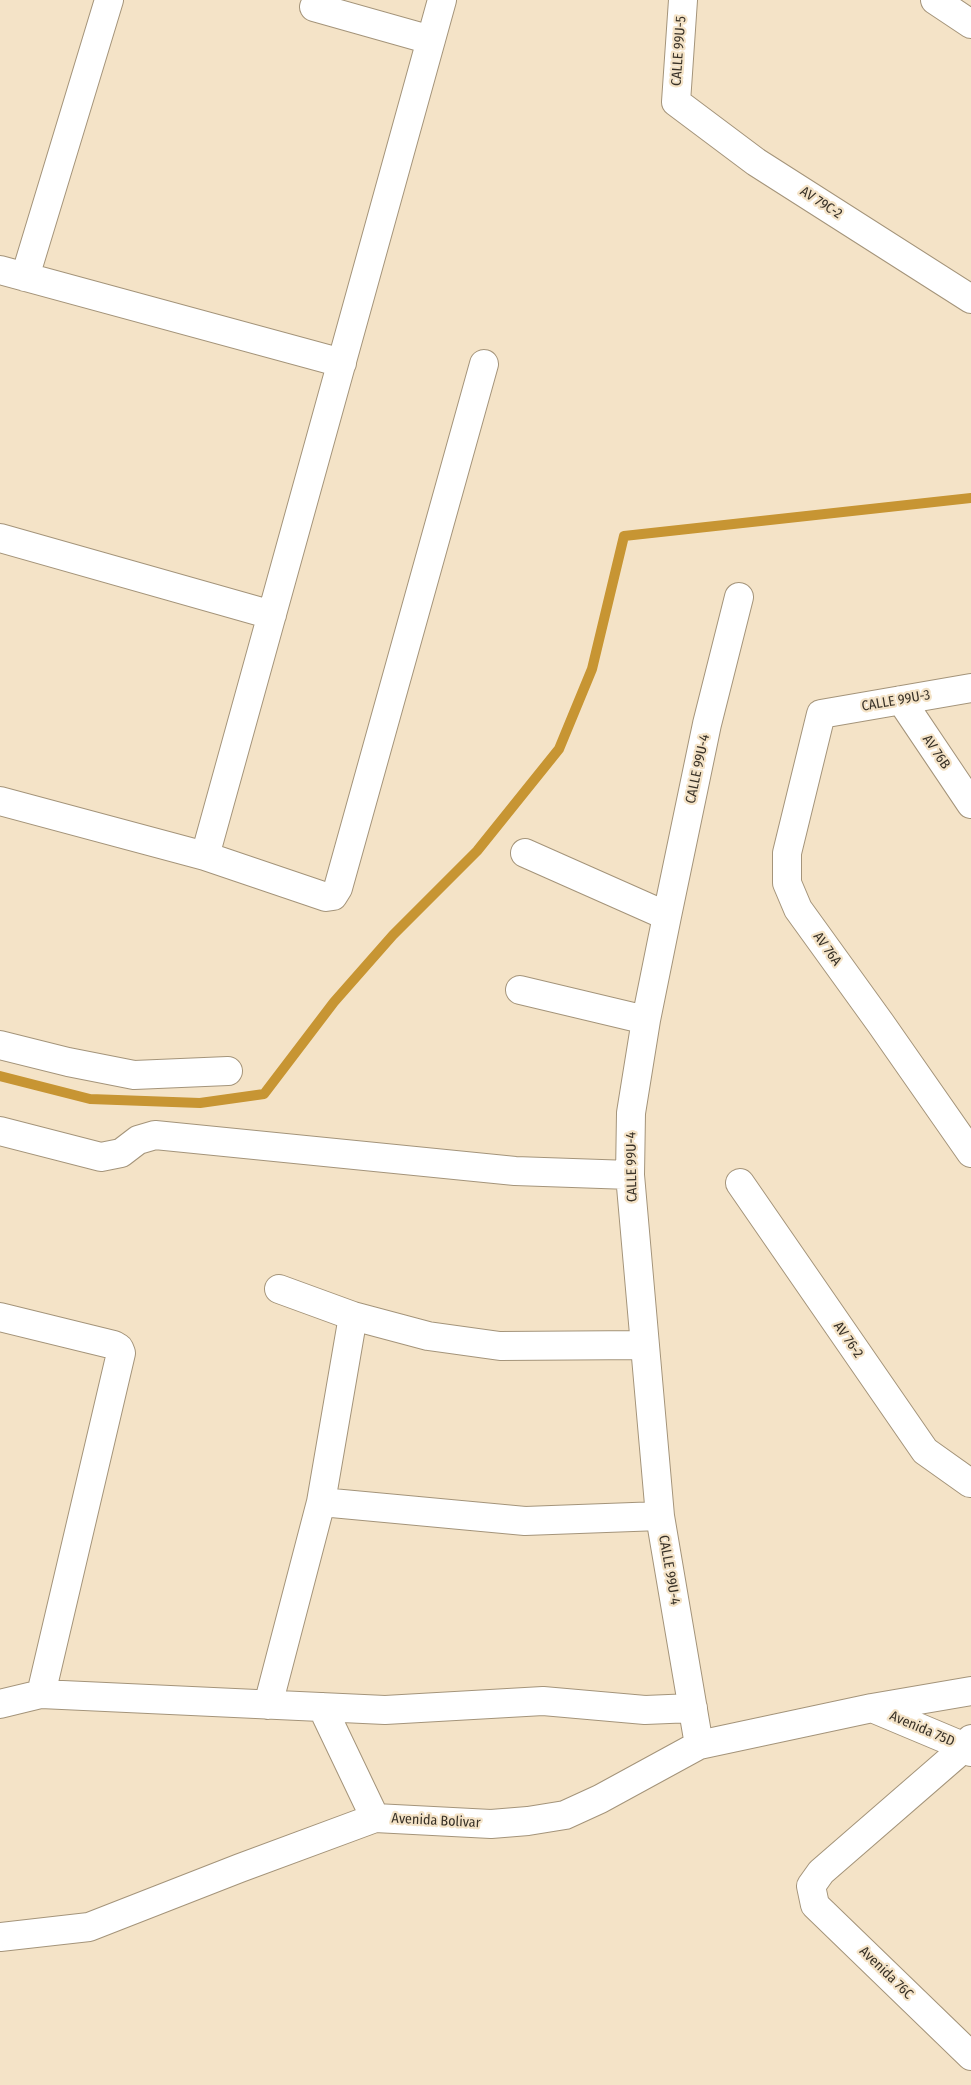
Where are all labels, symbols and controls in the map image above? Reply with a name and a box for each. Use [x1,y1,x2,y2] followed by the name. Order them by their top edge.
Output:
[668,15,690,87] street label: CALLE 99U-5
[797,183,845,223] street label: AV 79C-2
[860,687,932,715] street label: CALLE 99U-3
[919,732,953,772] street label: AV 76B
[682,733,714,805] street label: CALLE 99U-4
[809,929,845,969] street label: AV 76A
[623,1132,641,1202] street label: CALLE 99U-4
[830,1319,866,1361] street label: AV 76-2
[655,1534,683,1606] street label: CALLE 99U-4
[887,1708,957,1750] street label: Avenida 75D
[391,1810,481,1832] street label: Avenida Bolivar
[856,1943,916,2003] street label: Avenida 76C

